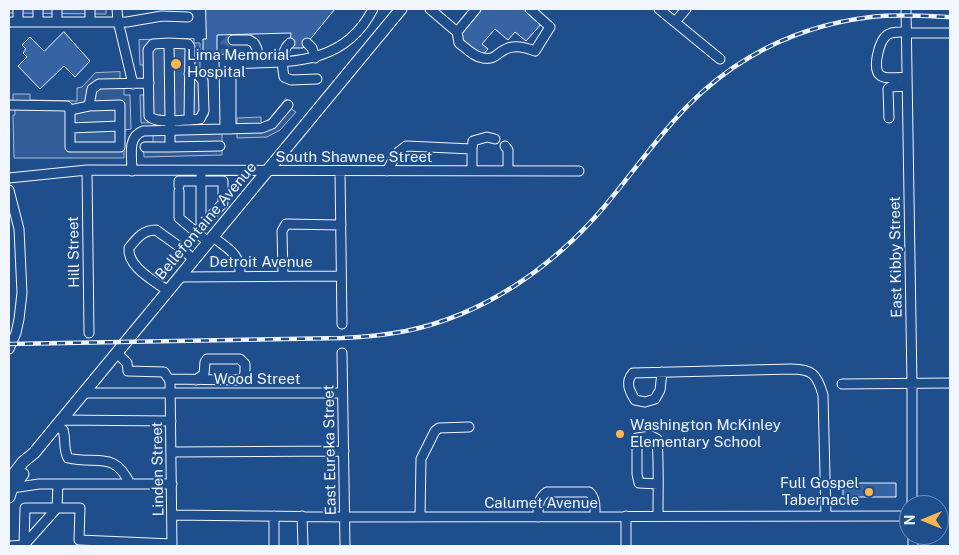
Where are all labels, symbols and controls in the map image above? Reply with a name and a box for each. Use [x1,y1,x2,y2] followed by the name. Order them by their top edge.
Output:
[187,46,290,81] place label: Lima Memorial Hospital
[169,57,183,71] marker: Lima Memorial Hospital
[276,148,432,166] street label: South Shawnee Street
[151,158,261,284] street label: Bellefontaine Avenue
[886,196,906,318] street label: East Kibby Street
[64,216,84,288] street label: Hill Street
[209,253,313,271] street label: Detroit Avenue
[214,370,300,388] street label: Wood Street
[320,385,340,515] street label: East Eureka Street
[630,416,781,451] place label: Washington McKinley Elementary School
[148,422,168,516] street label: Linden Street
[614,428,626,440] marker: Washington McKinley Elementary School
[780,474,859,509] place label: Full Gospel Tabernacle
[863,486,875,498] marker: Full Gospel Tabernacle
[484,494,598,512] street label: Calumet Avenue
[899,495,949,545] north arrow
[902,515,918,525] text: N

